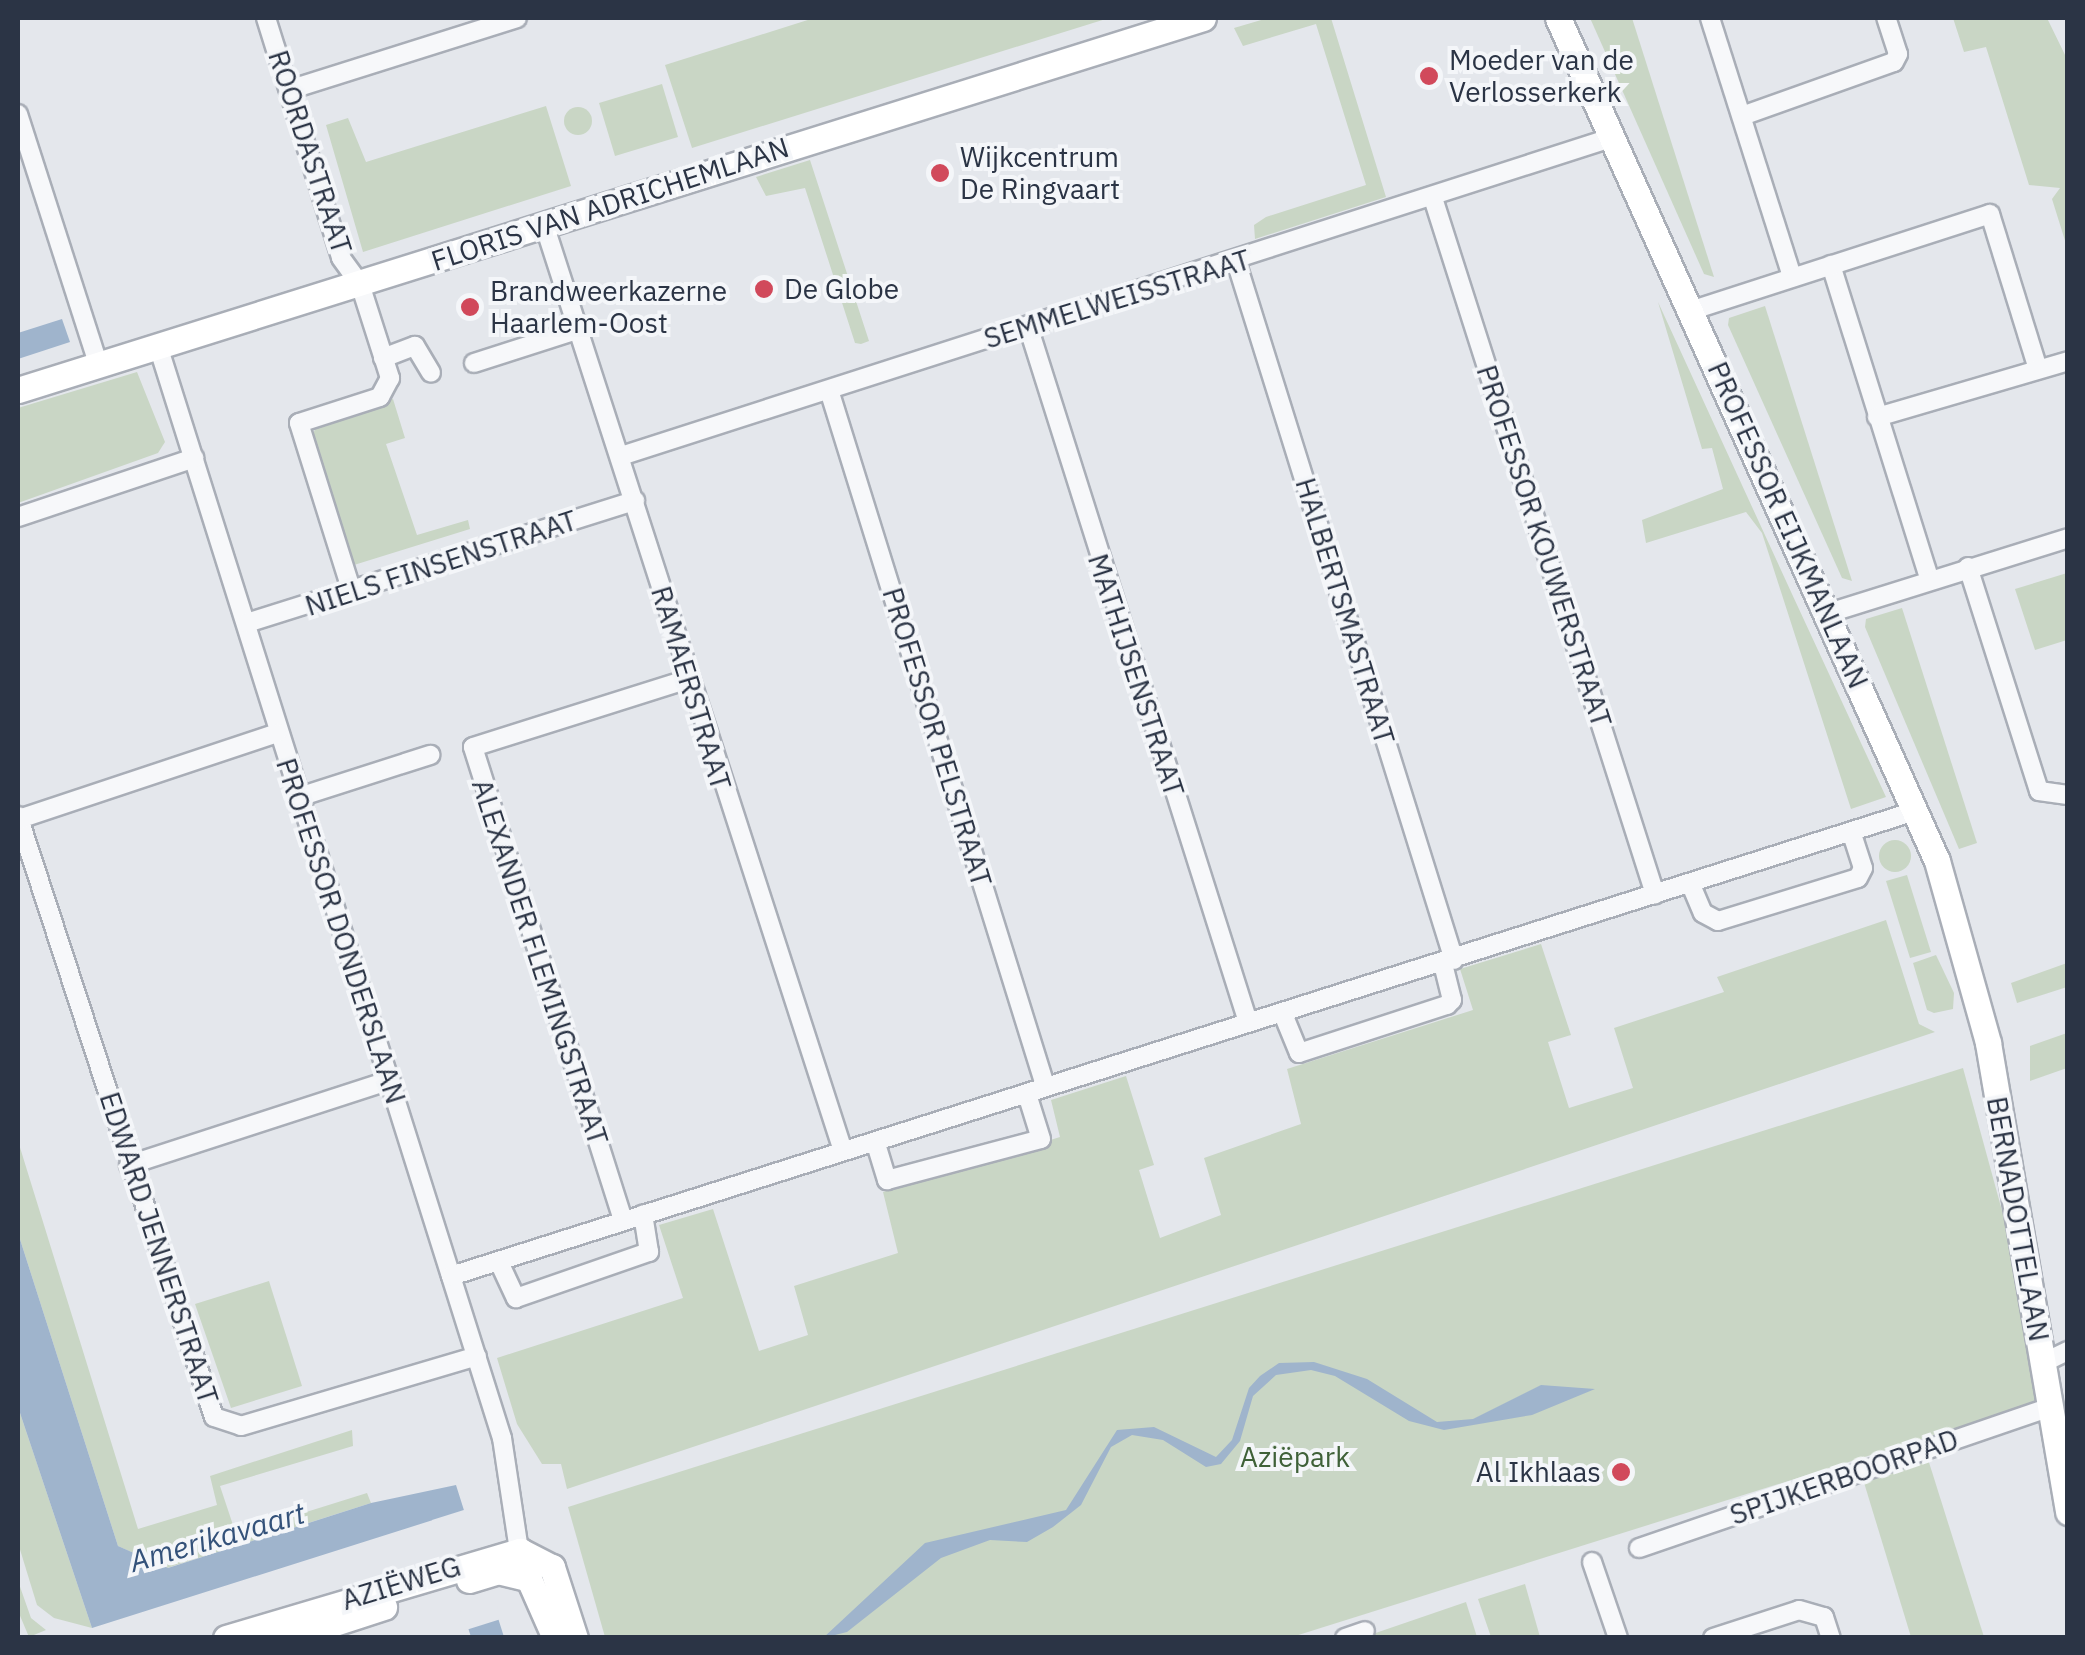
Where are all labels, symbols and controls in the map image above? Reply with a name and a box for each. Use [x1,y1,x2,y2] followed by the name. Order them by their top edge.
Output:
[1449,43,1634,109] place label: Moeder van de Verlosserkerk
[261,46,359,258] street label: ROORDASTRAAT
[1418,65,1440,87] marker: Moeder van de Verlosserkerk
[427,130,793,278] street label: FLORIS VAN ADRICHEMLAAN
[960,140,1120,206] place label: Wijkcentrum De Ringvaart
[929,162,951,184] marker: Wijkcentrum De Ringvaart
[980,243,1254,355] street label: SEMMELWEISSTRAAT
[784,272,899,306] place label: De Globe
[490,274,727,340] place label: Brandweerkazerne Haarlem-Oost
[753,278,775,300] marker: De Globe
[459,296,481,318] marker: Brandweerkazerne Haarlem-Oost
[1701,357,1875,693] street label: PROFESSOR EIJKMANLAAN
[1470,361,1618,731] street label: PROFESSOR KOUWERSTRAAT
[1288,474,1402,748] street label: HALBERTSMASTRAAT
[301,503,581,623] street label: NIELS FINSENSTRAAT
[1081,550,1191,800] street label: MATHIJSENSTRAAT
[644,582,738,794] street label: RAMAERSTRAAT
[876,584,998,890] street label: PROFESSOR PELSTRAAT
[269,754,413,1108] street label: PROFESSOR DONDERSLAAN
[465,775,615,1149] street label: ALEXANDER FLEMINGSTRAAT
[93,1088,225,1408] street label: EDWARD JENNERSTRAAT
[1980,1094,2056,1344] street label: BERNADOTTELAAN
[1726,1422,1962,1532] street label: SPIJKERBOORPAD
[1240,1440,1350,1474] park label: Aziëpark
[1476,1455,1601,1489] place label: Al Ikhlaas
[1610,1461,1632,1483] marker: Al Ikhlaas
[125,1495,309,1579] water label: Amerikavaart
[338,1549,464,1617] street label: AZIËWEG

